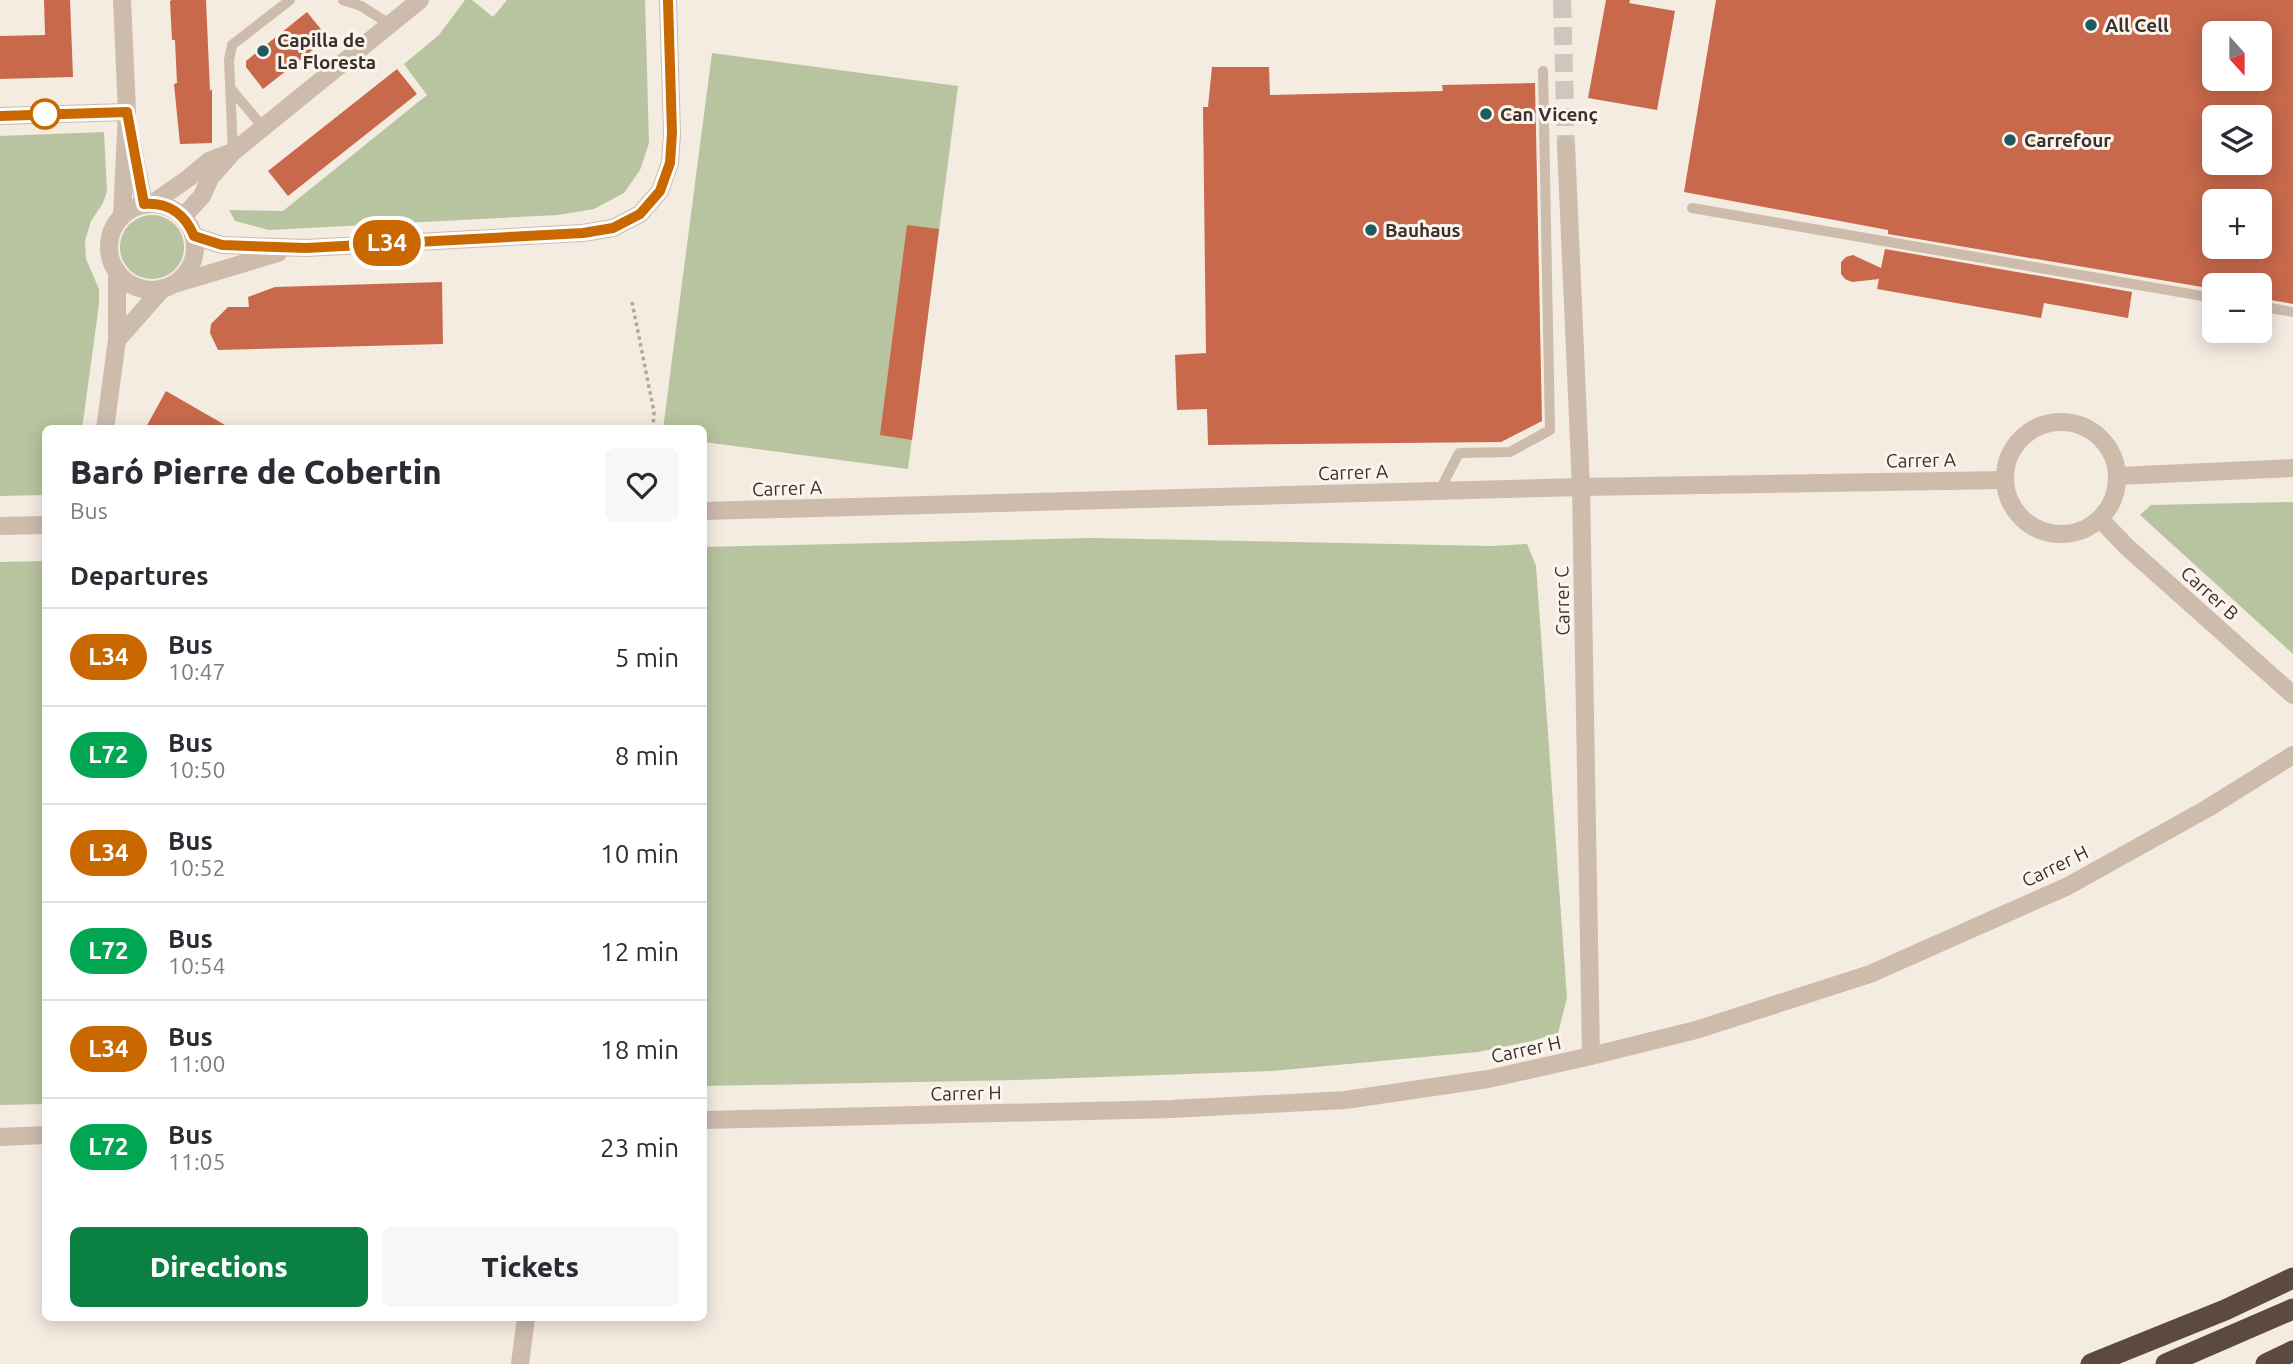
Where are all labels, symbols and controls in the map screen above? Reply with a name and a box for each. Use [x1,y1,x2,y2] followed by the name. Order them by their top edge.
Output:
[2105,14,2169,36] place label: All Cell
[2083,17,2099,33] marker: All Cell
[2202,21,2272,91] north arrow
[2202,21,2272,343] map controls
[277,29,376,73] place label: Capilla de La Floresta
[255,43,271,59] marker: Capilla de La Floresta
[30,99,60,129] unlabelled marker
[1500,103,1598,125] place label: Can Vicenç
[2202,105,2272,175] button: layers
[1478,106,1494,122] marker: Can Vicenç
[2024,129,2111,151] place label: Carrefour
[2002,132,2018,148] marker: Carrefour
[2202,189,2272,259] button: +
[1385,219,1461,241] place label: Bauhaus
[347,220,427,266] line badge: L34
[1363,222,1379,238] marker: Bauhaus
[367,229,407,256] text: L34
[2202,273,2272,343] button: −
[605,448,679,522] button: heart
[1886,448,1957,472] street label: Carrer A
[70,453,442,490] text: Baró Pierre de Cobertin
[1318,460,1389,484] street label: Carrer A
[752,476,823,500] street label: Carrer A
[70,498,108,523] text: Bus
[70,561,208,590] text: Departures
[2177,561,2243,625] street label: Carrer B
[1550,566,1574,636] street label: Carrer C
[168,630,213,659] text: Bus
[88,643,129,670] text: L34
[615,643,679,672] text: 5 min
[168,659,226,684] text: 10:47
[168,728,213,757] text: Bus
[88,741,129,768] text: L72
[615,741,679,770] text: 8 min
[168,757,226,782] text: 10:50
[168,826,213,855] text: Bus
[88,839,129,866] text: L34
[600,839,679,868] text: 10 min
[2018,841,2092,891] street label: Carrer H
[168,855,226,880] text: 10:52
[168,924,213,953] text: Bus
[88,937,129,964] text: L72
[600,937,679,966] text: 12 min
[168,953,226,978] text: 10:54
[168,1022,213,1051] text: Bus
[1489,1031,1563,1067] street label: Carrer H
[88,1035,129,1062] text: L34
[600,1035,679,1064] text: 18 min
[168,1051,226,1076] text: 11:00
[930,1081,1002,1105] street label: Carrer H
[168,1120,213,1149] text: Bus
[88,1133,129,1160] text: L72
[600,1133,679,1162] text: 23 min
[168,1149,226,1174] text: 11:05
[70,1227,368,1307] button: Directions
[382,1227,679,1307] button: Tickets

